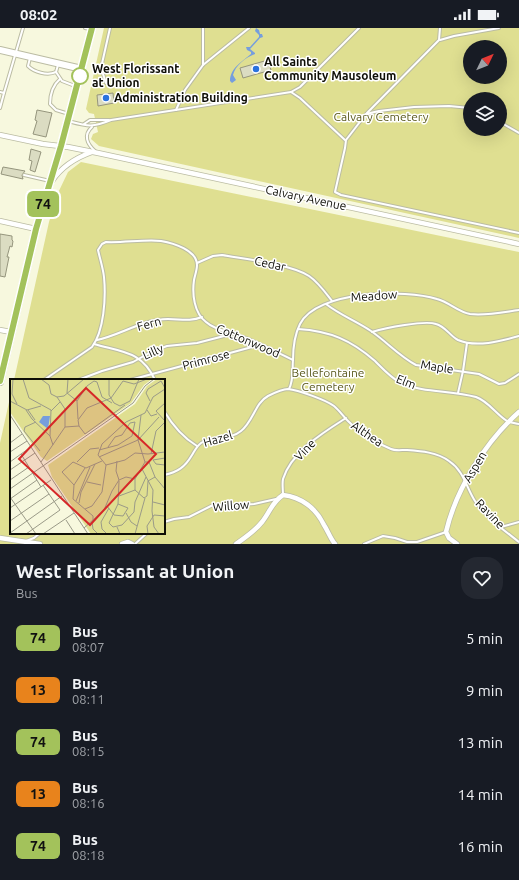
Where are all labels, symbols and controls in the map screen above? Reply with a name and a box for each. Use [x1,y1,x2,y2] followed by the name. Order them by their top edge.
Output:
[20,6,58,23] text: 08:02
[463,40,507,84] north arrow
[463,40,507,136] map controls
[264,55,396,82] place label: All Saints Community Mausoleum
[92,62,179,89] place label: West Florissant at Union
[251,64,261,74] marker: All Saints Community Mausoleum
[71,67,89,85] marker: West Florissant at Union
[114,91,248,104] place label: Administration Building
[463,92,507,136] button: layers
[101,93,111,103] marker: Administration Building
[334,110,429,123] park label: Calvary Cemetery
[264,183,348,212] street label: Calvary Avenue
[25,191,61,217] line badge: 74
[35,196,51,212] text: 74
[253,254,287,273] street label: Cedar
[350,287,398,304] street label: Meadow
[135,314,162,333] street label: Fern
[214,321,282,360] street label: Cottonwood
[141,341,165,362] street label: Lilly
[181,347,231,372] street label: Primrose
[420,357,455,376] street label: Maple
[292,366,364,393] park label: Bellefontaine Cemetery
[394,372,418,391] street label: Elm
[10,379,165,534] inset map
[349,418,386,449] street label: Althea
[202,428,234,449] street label: Hazel
[291,436,318,463] street label: Vine
[460,449,489,485] street label: Aspen
[473,496,507,531] street label: Ravine
[212,498,250,513] street label: Willow
[461,557,503,599] button: heart
[16,560,234,582] text: West Florissant at Union
[16,586,37,600] text: Bus
[72,623,98,640] text: Bus
[30,630,46,646] text: 74
[466,630,503,647] text: 5 min
[72,640,105,654] text: 08:07
[72,675,98,692] text: Bus
[30,682,46,698] text: 13
[466,682,503,699] text: 9 min
[72,692,105,706] text: 08:11
[72,727,98,744] text: Bus
[30,734,46,750] text: 74
[457,734,503,751] text: 13 min
[72,744,105,758] text: 08:15
[72,779,98,796] text: Bus
[30,786,46,802] text: 13
[457,786,503,803] text: 14 min
[72,796,105,810] text: 08:16
[72,831,98,848] text: Bus
[30,838,46,854] text: 74
[457,838,503,855] text: 16 min
[72,848,105,862] text: 08:18

